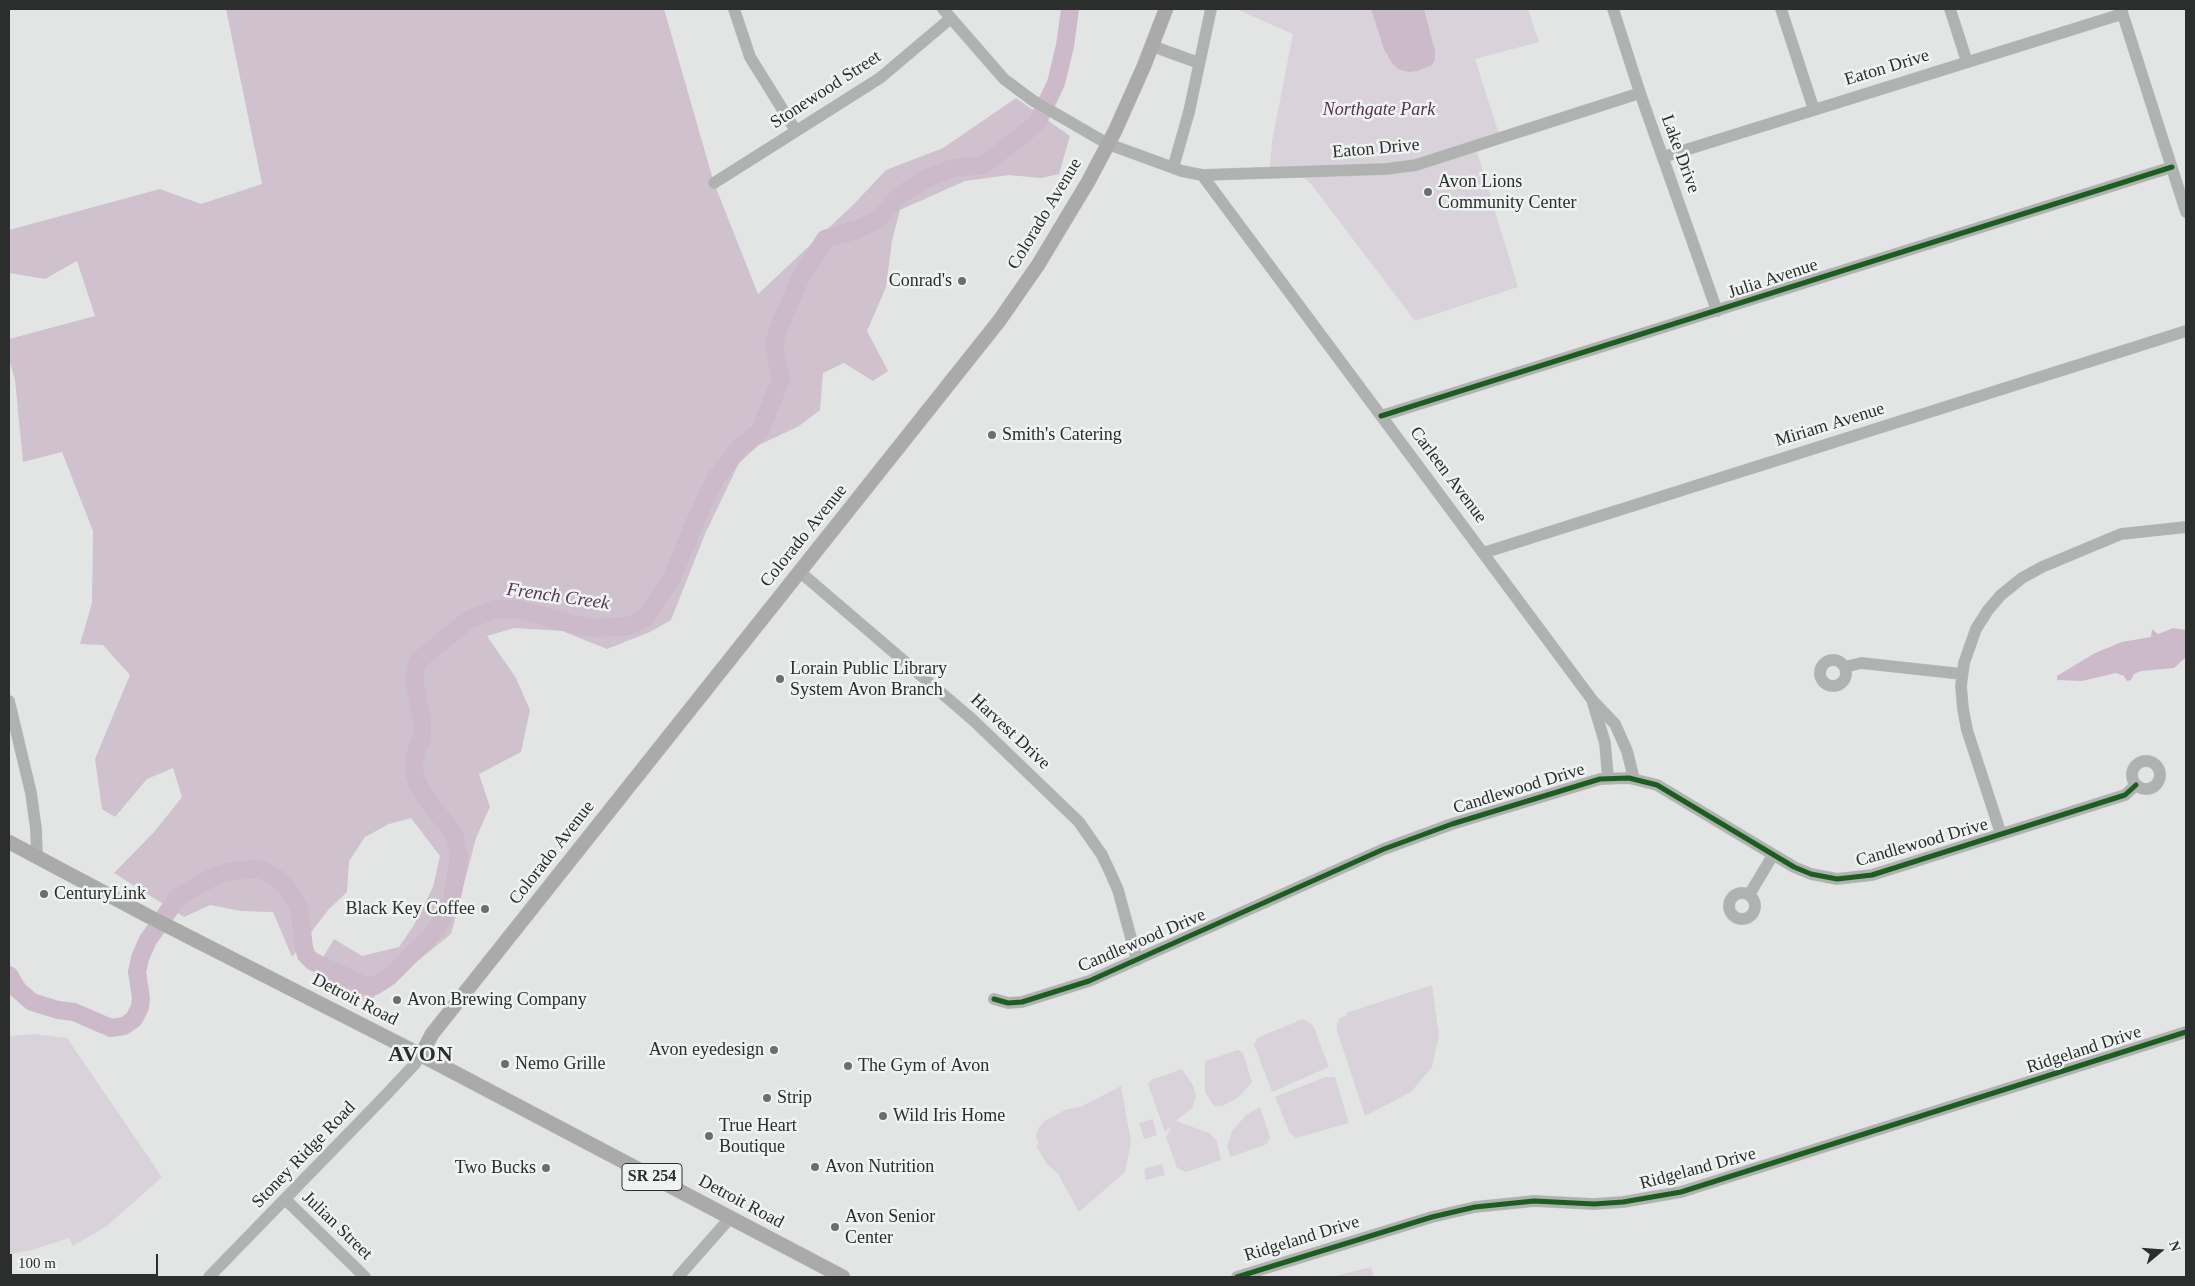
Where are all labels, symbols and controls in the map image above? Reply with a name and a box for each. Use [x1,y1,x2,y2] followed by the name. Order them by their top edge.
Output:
[1842,45,1932,91] street label: Eaton Drive
[767,46,885,134] street label: Stonewood Street
[1323,99,1435,121] park label: Northgate Park
[1656,112,1704,196] street label: Lake Drive
[1331,134,1421,164] street label: Eaton Drive
[1003,154,1087,274] street label: Colorado Avenue
[1438,171,1576,213] place label: Avon Lions Community Center
[1422,186,1434,198] marker: Avon Lions Community Center
[1725,254,1821,304] street label: Julia Avenue
[889,270,952,292] place label: Conrad's
[956,275,968,287] marker: Conrad's
[1773,398,1887,452] street label: Miriam Avenue
[1405,423,1491,527] street label: Carleen Avenue
[1002,424,1122,446] place label: Smith's Catering
[986,429,998,441] marker: Smith's Catering
[756,480,852,592] street label: Colorado Avenue
[505,579,611,615] water label: French Creek
[790,658,947,701] place label: Lorain Public Library System Avon Branch
[774,673,786,685] marker: Lorain Public Library System Avon Branch
[966,690,1054,774] street label: Harvest Drive
[1451,759,1587,819] street label: Candlewood Drive
[505,797,599,909] street label: Colorado Avenue
[1853,814,1991,872] street label: Candlewood Drive
[54,883,146,905] place label: CenturyLink
[38,888,50,900] marker: CenturyLink
[345,898,475,920] place label: Black Key Coffee
[479,903,491,915] marker: Black Key Coffee
[1075,904,1209,978] street label: Candlewood Drive
[308,969,402,1031] street label: Detroit Road
[407,989,587,1011] place label: Avon Brewing Company
[391,994,403,1006] marker: Avon Brewing Company
[2024,1021,2144,1079] street label: Ridgeland Drive
[649,1039,764,1061] place label: Avon eyedesign
[388,1042,454,1068] district label: AVON
[768,1044,780,1056] marker: Avon eyedesign
[515,1053,605,1075] place label: Nemo Grille
[858,1055,989,1077] place label: The Gym of Avon
[499,1058,511,1070] marker: Nemo Grille
[842,1060,854,1072] marker: The Gym of Avon
[777,1087,812,1109] place label: Strip
[761,1092,773,1104] marker: Strip
[248,1097,360,1213] street label: Stoney Ridge Road
[893,1105,1005,1127] place label: Wild Iris Home
[877,1110,889,1122] marker: Wild Iris Home
[719,1115,797,1158] place label: True Heart Boutique
[703,1130,715,1142] marker: True Heart Boutique
[1638,1143,1758,1195] street label: Ridgeland Drive
[825,1156,934,1178] place label: Avon Nutrition
[455,1157,536,1179] place label: Two Bucks
[809,1161,821,1173] marker: Avon Nutrition
[540,1162,552,1174] marker: Two Bucks
[622,1164,682,1190] road number: SR 254
[695,1171,787,1233] street label: Detroit Road
[297,1187,377,1265] street label: Julian Street
[845,1206,935,1248] place label: Avon Senior Center
[1242,1211,1362,1267] street label: Ridgeland Drive
[829,1221,841,1233] marker: Avon Senior Center
[2135,1226,2185,1276] north arrow
[2166,1239,2183,1253] text: N
[12,1244,160,1276] scale bar
[18,1255,56,1271] text: 100 m

